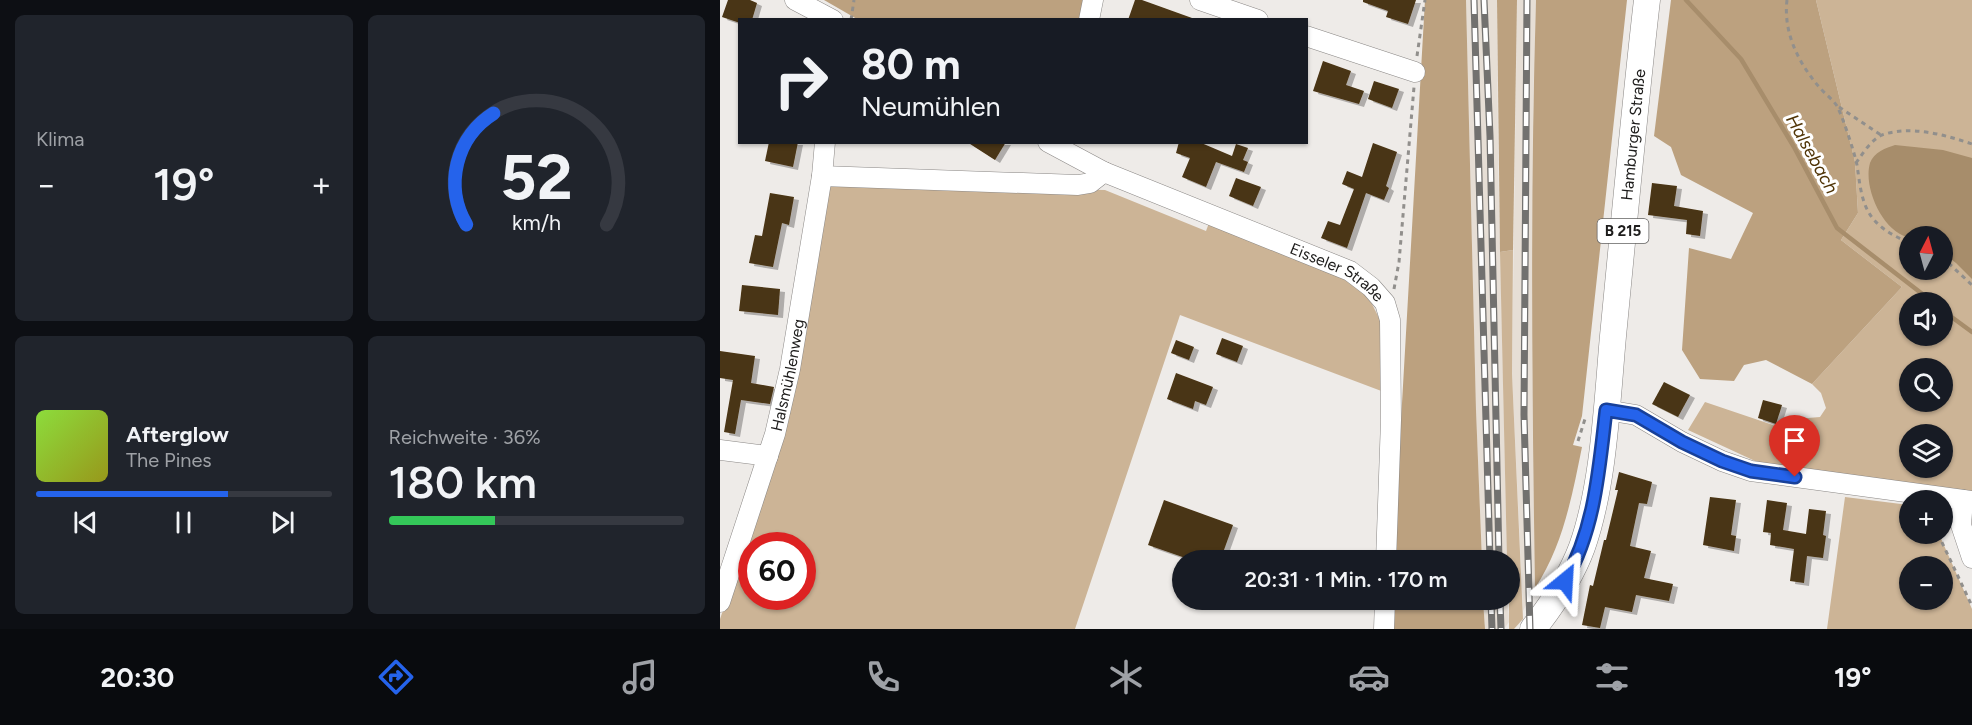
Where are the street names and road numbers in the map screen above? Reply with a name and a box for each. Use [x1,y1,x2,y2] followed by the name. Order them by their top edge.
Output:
[1617,68,1649,202] street label: Hamburger Straße
[1598,219,1648,243] road number: B 215
[1287,239,1388,306] street label: Eisseler Straße
[767,318,808,433] street label: Halsmühlenweg

